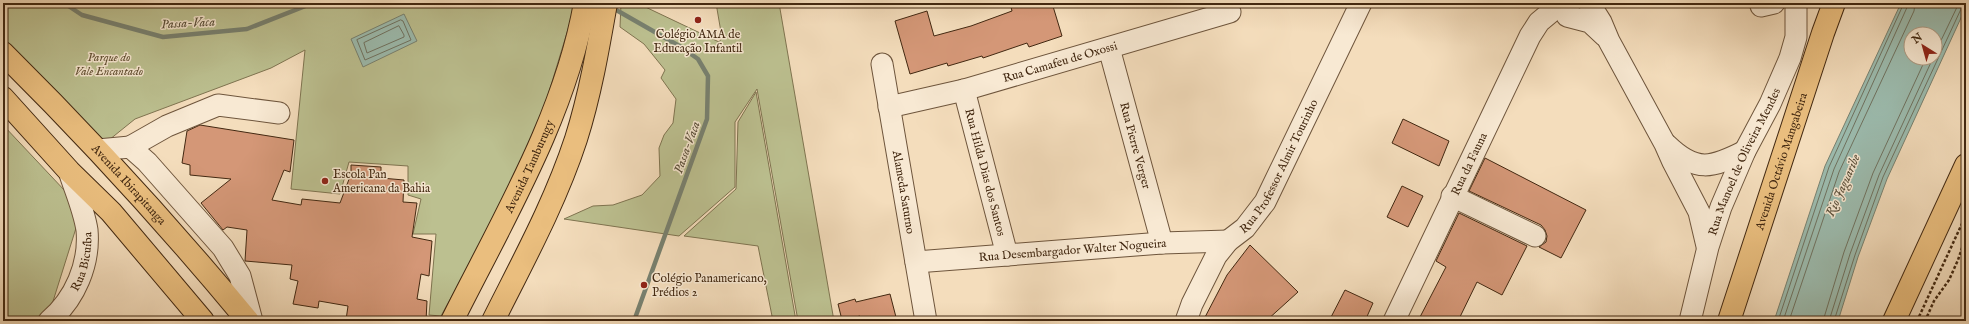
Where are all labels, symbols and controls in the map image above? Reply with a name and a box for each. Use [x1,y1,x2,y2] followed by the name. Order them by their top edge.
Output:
[161,14,216,33] water label: Passa-Vaca
[693,15,703,25] marker: Colégio AMA de Educação Infantil
[1903,26,1943,66] north arrow
[654,27,743,56] place label: Colégio AMA de Educação Infantil
[1909,30,1926,48] text: N
[1001,38,1119,86] street label: Rua Camafeu de Oxossi
[75,50,143,79] park label: Parque do Vale Encantado
[1705,86,1784,237] street label: Rua Manoel de Oliveira Mendes
[1752,90,1811,233] street label: Avenida Octávio Mangabeira
[1237,96,1322,237] street label: Rua Professor Almir Tourinho
[1116,101,1154,191] street label: Rua Pierre Verger
[961,107,1009,238] street label: Rua Hilda Dias dos Santos
[501,118,557,216] street label: Avenida Tamburugy
[670,119,705,176] water label: Passa-Vaca
[1448,130,1491,198] street label: Rua da Fauna
[87,141,170,229] street label: Avenida Ibirapitanga
[889,148,918,236] street label: Alameda Saturno
[1822,151,1866,220] water label: Rio Jaguaribe
[332,167,431,196] place label: Escola Pan Americana da Bahia
[320,176,330,186] marker: Escola Pan Americana da Bahia
[68,231,95,294] street label: Rua Bicuíba
[978,236,1167,265] street label: Rua Desembargador Walter Nogueira
[652,271,767,300] place label: Colégio Panamericano, Prédios 2
[639,280,649,290] marker: Colégio Panamericano, Prédios 2

